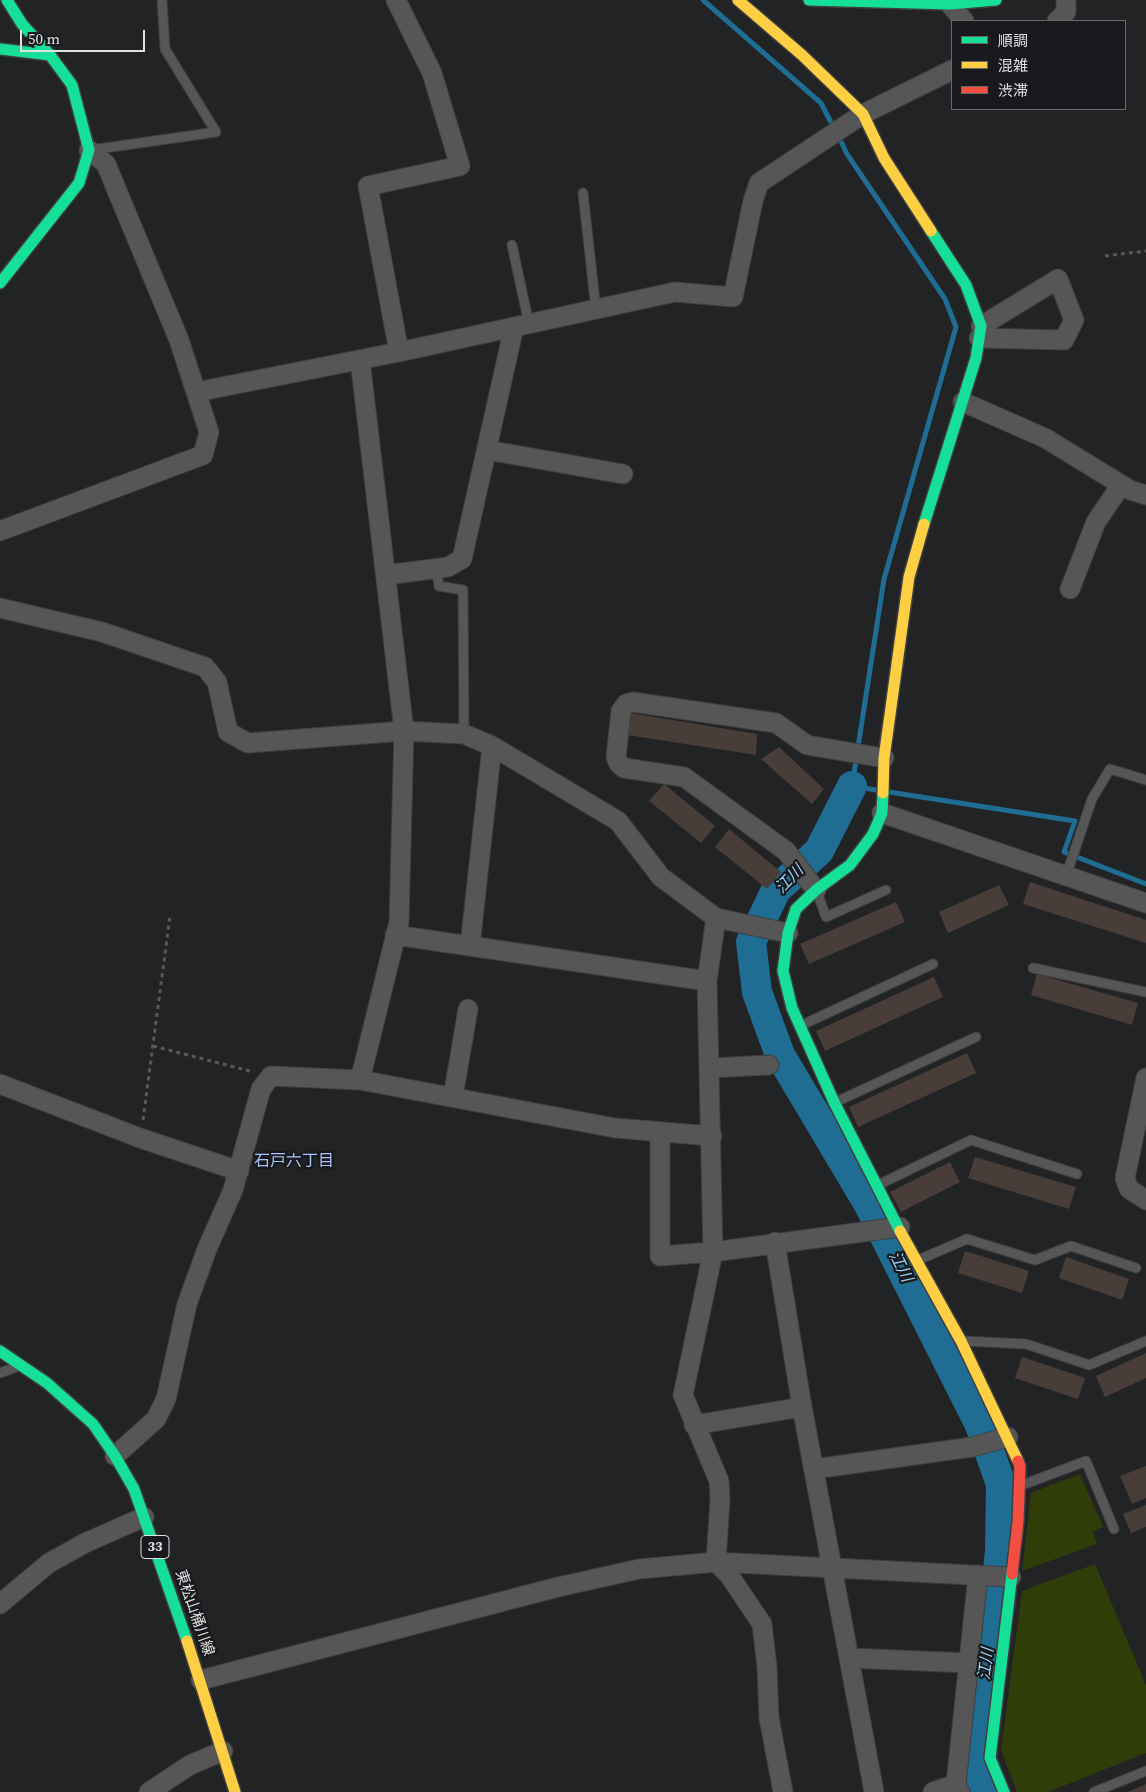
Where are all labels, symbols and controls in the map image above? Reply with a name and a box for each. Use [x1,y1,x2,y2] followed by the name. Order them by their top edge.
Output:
[22,20,148,52] scale bar
[951,20,1126,110] legend
[28,28,60,49] text: 50 m
[998,30,1028,51] text: 順調
[998,55,1028,76] text: 混雑
[998,80,1028,101] text: 渋滞
[772,862,808,898] water label: 江川
[254,1152,334,1172] district label: 石戸六丁目
[884,1248,916,1286] water label: 江川
[141,1535,169,1558] road number: 33
[171,1568,217,1658] street label: 東松山桶川線
[976,1647,998,1681] water label: 江川

